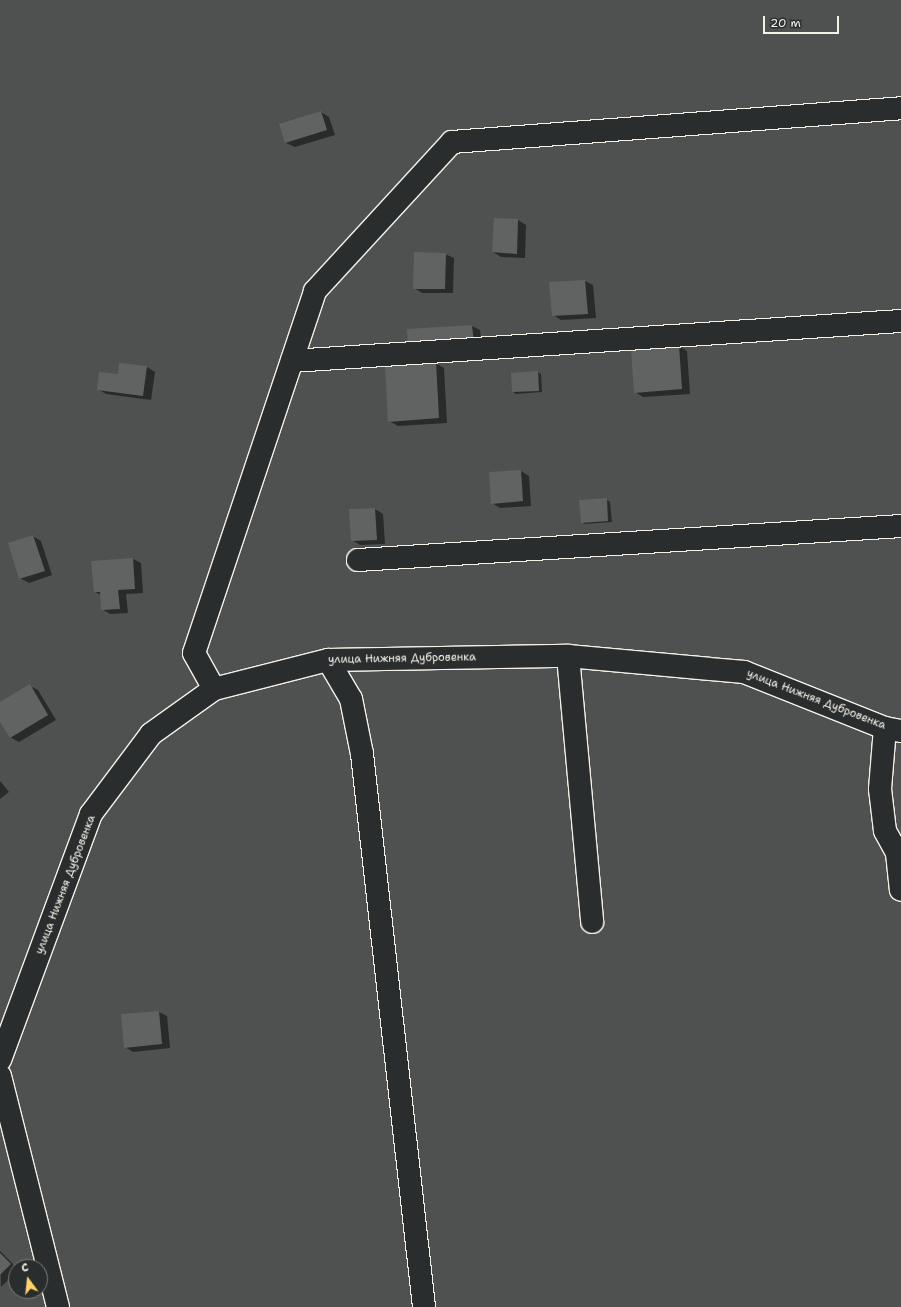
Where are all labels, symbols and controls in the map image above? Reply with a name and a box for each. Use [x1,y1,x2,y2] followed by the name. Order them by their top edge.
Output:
[765,8,841,34] scale bar
[770,15,801,31] text: 20 m
[328,651,476,667] street label: улица Нижняя Дубровенка
[745,667,887,733] street label: улица Нижняя Дубровенка
[33,814,99,956] street label: улица Нижняя Дубровенка
[8,1259,48,1299] north arrow
[20,1260,30,1276] text: С

